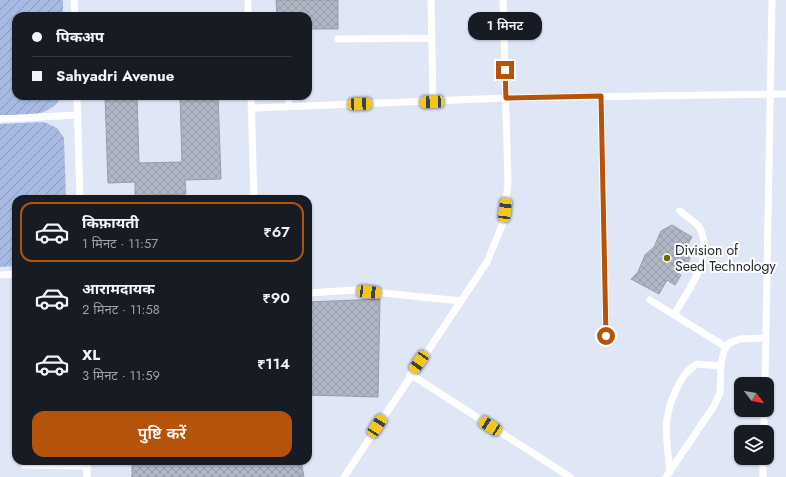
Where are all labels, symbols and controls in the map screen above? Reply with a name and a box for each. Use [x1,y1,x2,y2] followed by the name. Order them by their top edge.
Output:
[468,12,542,40] callout: 1 मिनट
[487,16,523,35] text: 1 मिनट
[56,26,104,48] text: पिकअप
[496,61,514,79] route end
[56,65,174,87] text: Sahyadri Avenue
[420,96,444,108] car
[348,98,372,110] car
[498,197,512,223] car
[82,212,139,234] text: किफ़ायती
[34,214,70,250] icon: car
[263,221,290,243] text: ₹67
[82,234,158,253] text: 1 मिनट · 11:57
[675,240,776,276] place label: Division of Seed Technology
[662,253,672,263] marker: Division of Seed Technology
[82,278,155,300] text: आरामदायक
[34,280,70,316] icon: car
[356,285,382,299] car
[262,287,290,309] text: ₹90
[82,300,160,319] text: 2 मिनट · 11:58
[597,327,615,345] route start
[82,344,100,366] text: XL
[34,346,70,382] icon: car
[407,349,431,375] car
[257,353,290,375] text: ₹114
[82,366,160,385] text: 3 मिनट · 11:59
[734,377,774,417] north arrow
[734,377,774,465] map controls
[32,411,292,457] button: पुष्टि करें
[365,413,389,439] car
[477,414,503,438] car
[734,425,774,465] button: layers

